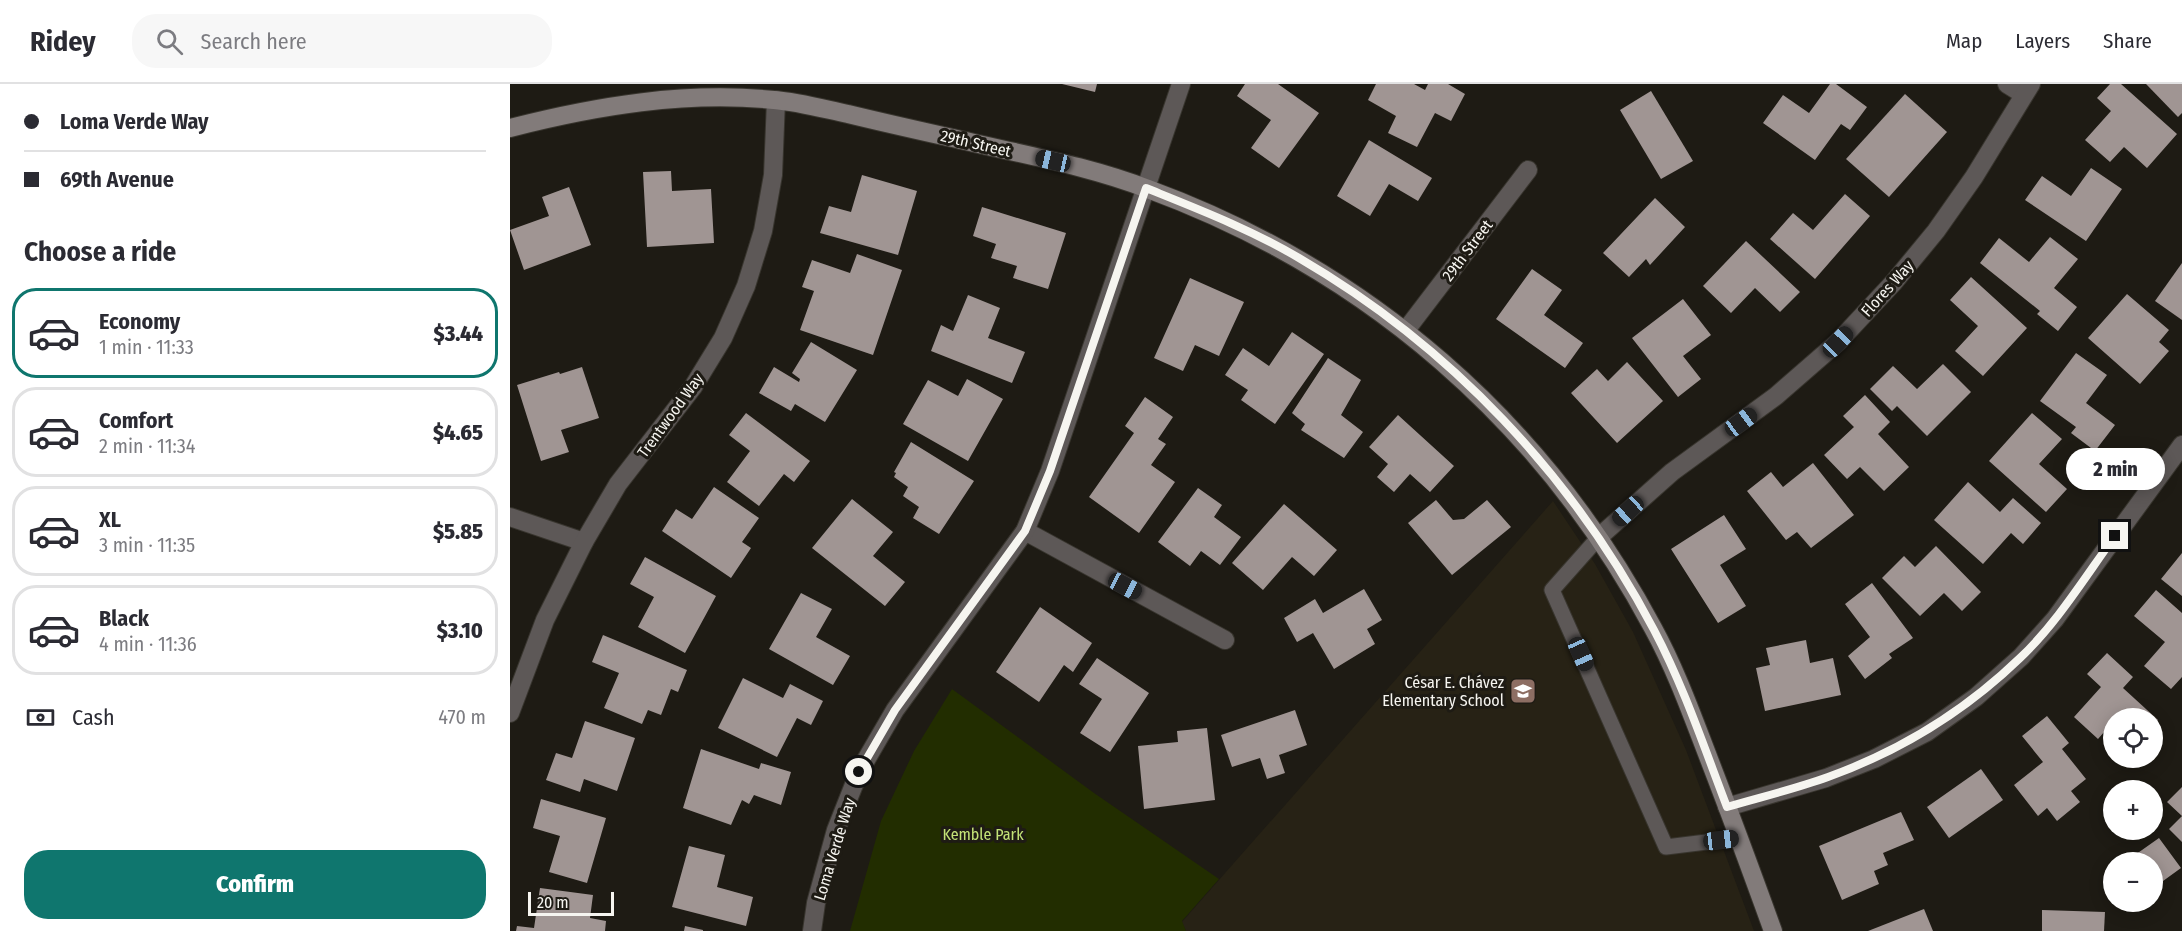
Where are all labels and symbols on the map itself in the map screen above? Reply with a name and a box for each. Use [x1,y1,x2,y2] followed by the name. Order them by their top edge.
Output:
[939,126,1014,161] street label: 29th Street
[1033,148,1073,174] car
[1438,215,1497,285] street label: 29th Street
[1857,256,1918,320] street label: Flores Way
[1819,323,1857,361] car
[633,369,708,461] street label: Trentwood Way
[1721,404,1761,440] car
[2066,449,2164,491] callout: 2 min
[1609,492,1647,530] car
[2101,522,2128,549] route end
[1105,570,1145,602] car
[1565,634,1597,674] car
[1382,673,1504,710] place label: César E. Chávez Elementary School
[1508,676,1538,706] school or university icon: César E. Chávez Elementary School
[845,758,872,785] route start
[810,795,859,903] street label: Loma Verde Way
[942,825,1024,844] park label: Kemble Park
[1702,829,1740,851] car
[528,889,614,916] scale bar

